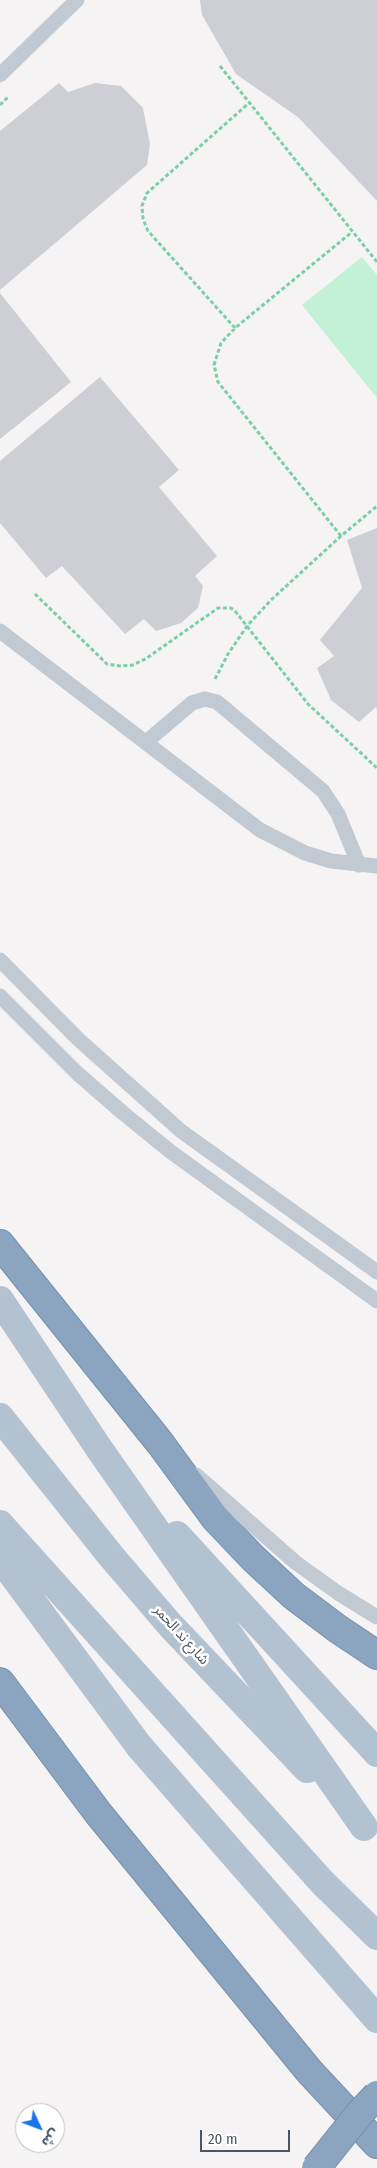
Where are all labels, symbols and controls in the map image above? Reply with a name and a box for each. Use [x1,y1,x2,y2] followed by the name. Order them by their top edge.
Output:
[150,1602,212,1668] street label: شارع ند الحمر
[15,2103,65,2153] north arrow
[202,2120,292,2152] scale bar
[38,2125,63,2151] text: ش
[208,2130,238,2148] text: 20 m

